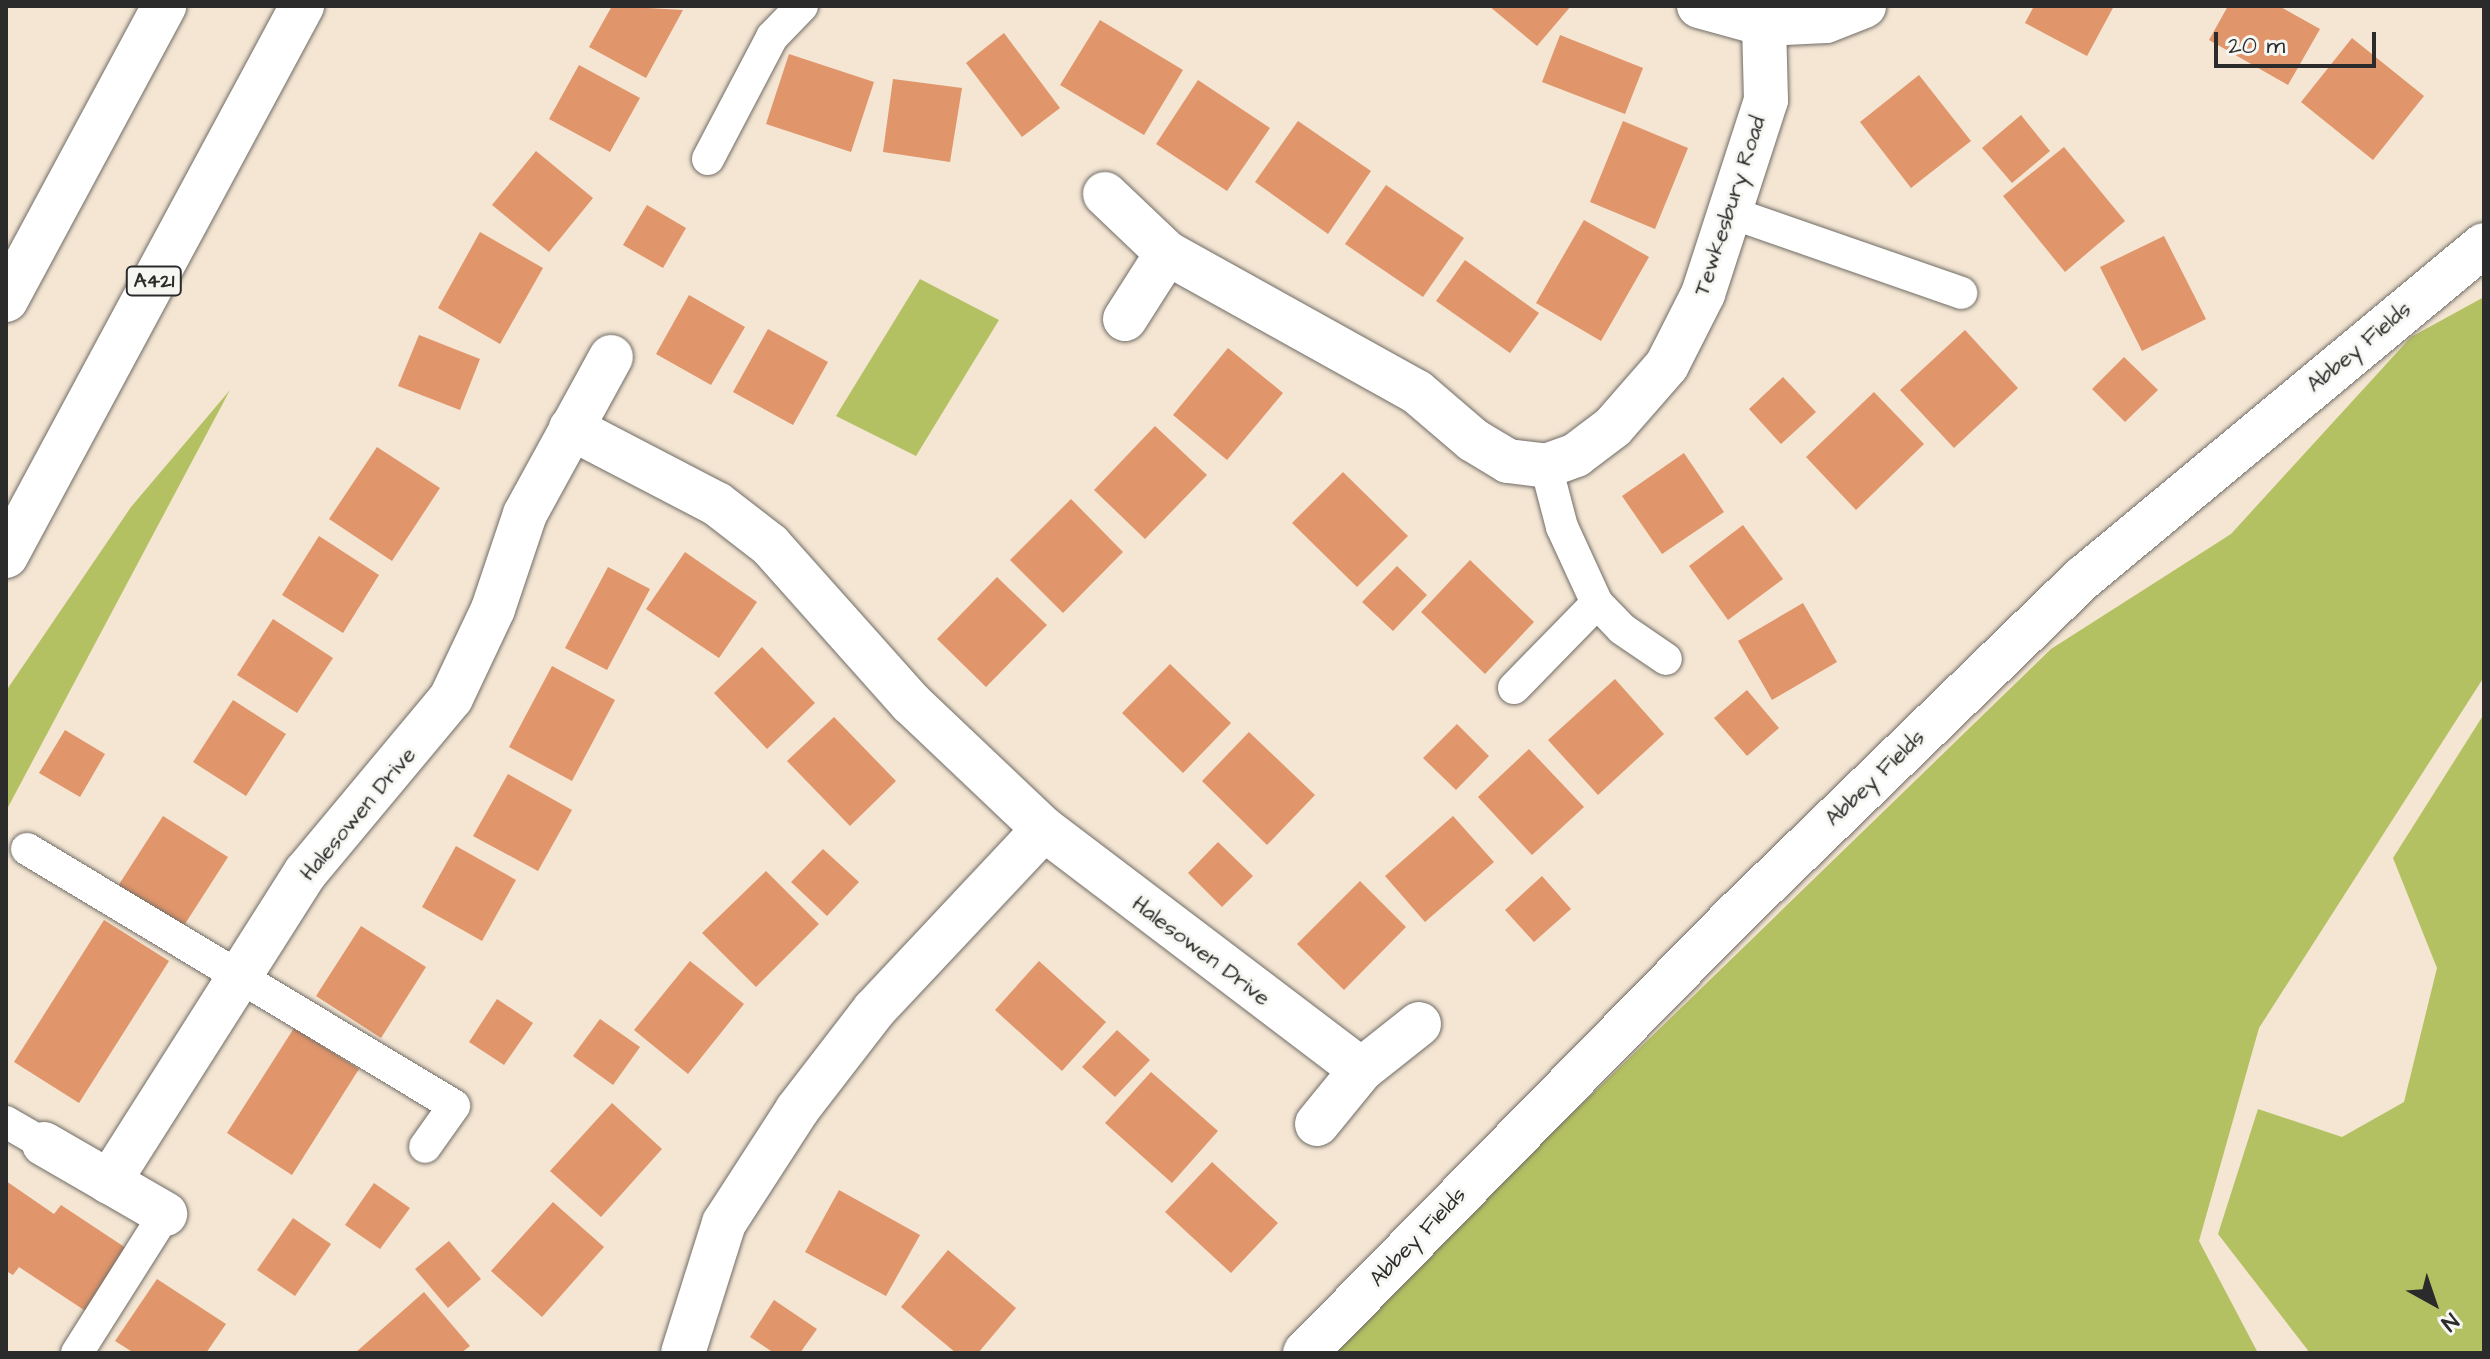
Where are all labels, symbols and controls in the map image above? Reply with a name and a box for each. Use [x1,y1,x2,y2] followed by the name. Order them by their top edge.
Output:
[2218,16,2380,66] scale bar
[2228,29,2285,63] text: 20 m
[1689,113,1771,299] street label: Tewkesbury Road
[124,265,184,297] road number: A421
[2302,296,2416,398] street label: Abbey Fields
[1820,724,1930,832] street label: Abbey Fields
[295,742,421,886] street label: Halesowen Drive
[1127,891,1275,1011] street label: Halesowen Drive
[1364,1182,1472,1292] street label: Abbey Fields
[2394,1263,2474,1343] north arrow
[2435,1305,2465,1338] text: N

